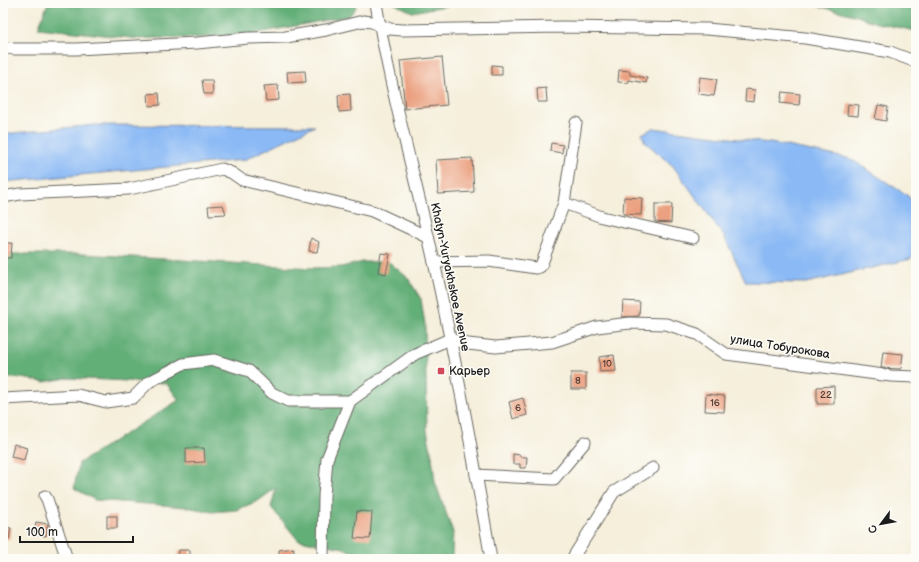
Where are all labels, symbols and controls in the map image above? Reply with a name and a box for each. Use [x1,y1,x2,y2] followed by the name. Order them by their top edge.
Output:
[427,201,473,353] street label: Khatyn-Yuryakhskoe Avenue
[729,332,831,362] street label: улица Тобурокова
[602,358,612,370] house number: 10
[449,364,490,379] place label: Карьер
[436,366,446,376] marker: Карьер
[575,375,581,387] house number: 8
[820,389,832,401] house number: 22
[710,397,720,409] house number: 16
[515,402,521,414] house number: 6
[861,504,901,544] north arrow
[20,518,133,544] scale bar
[865,522,880,536] text: С
[26,525,58,540] text: 100 m

